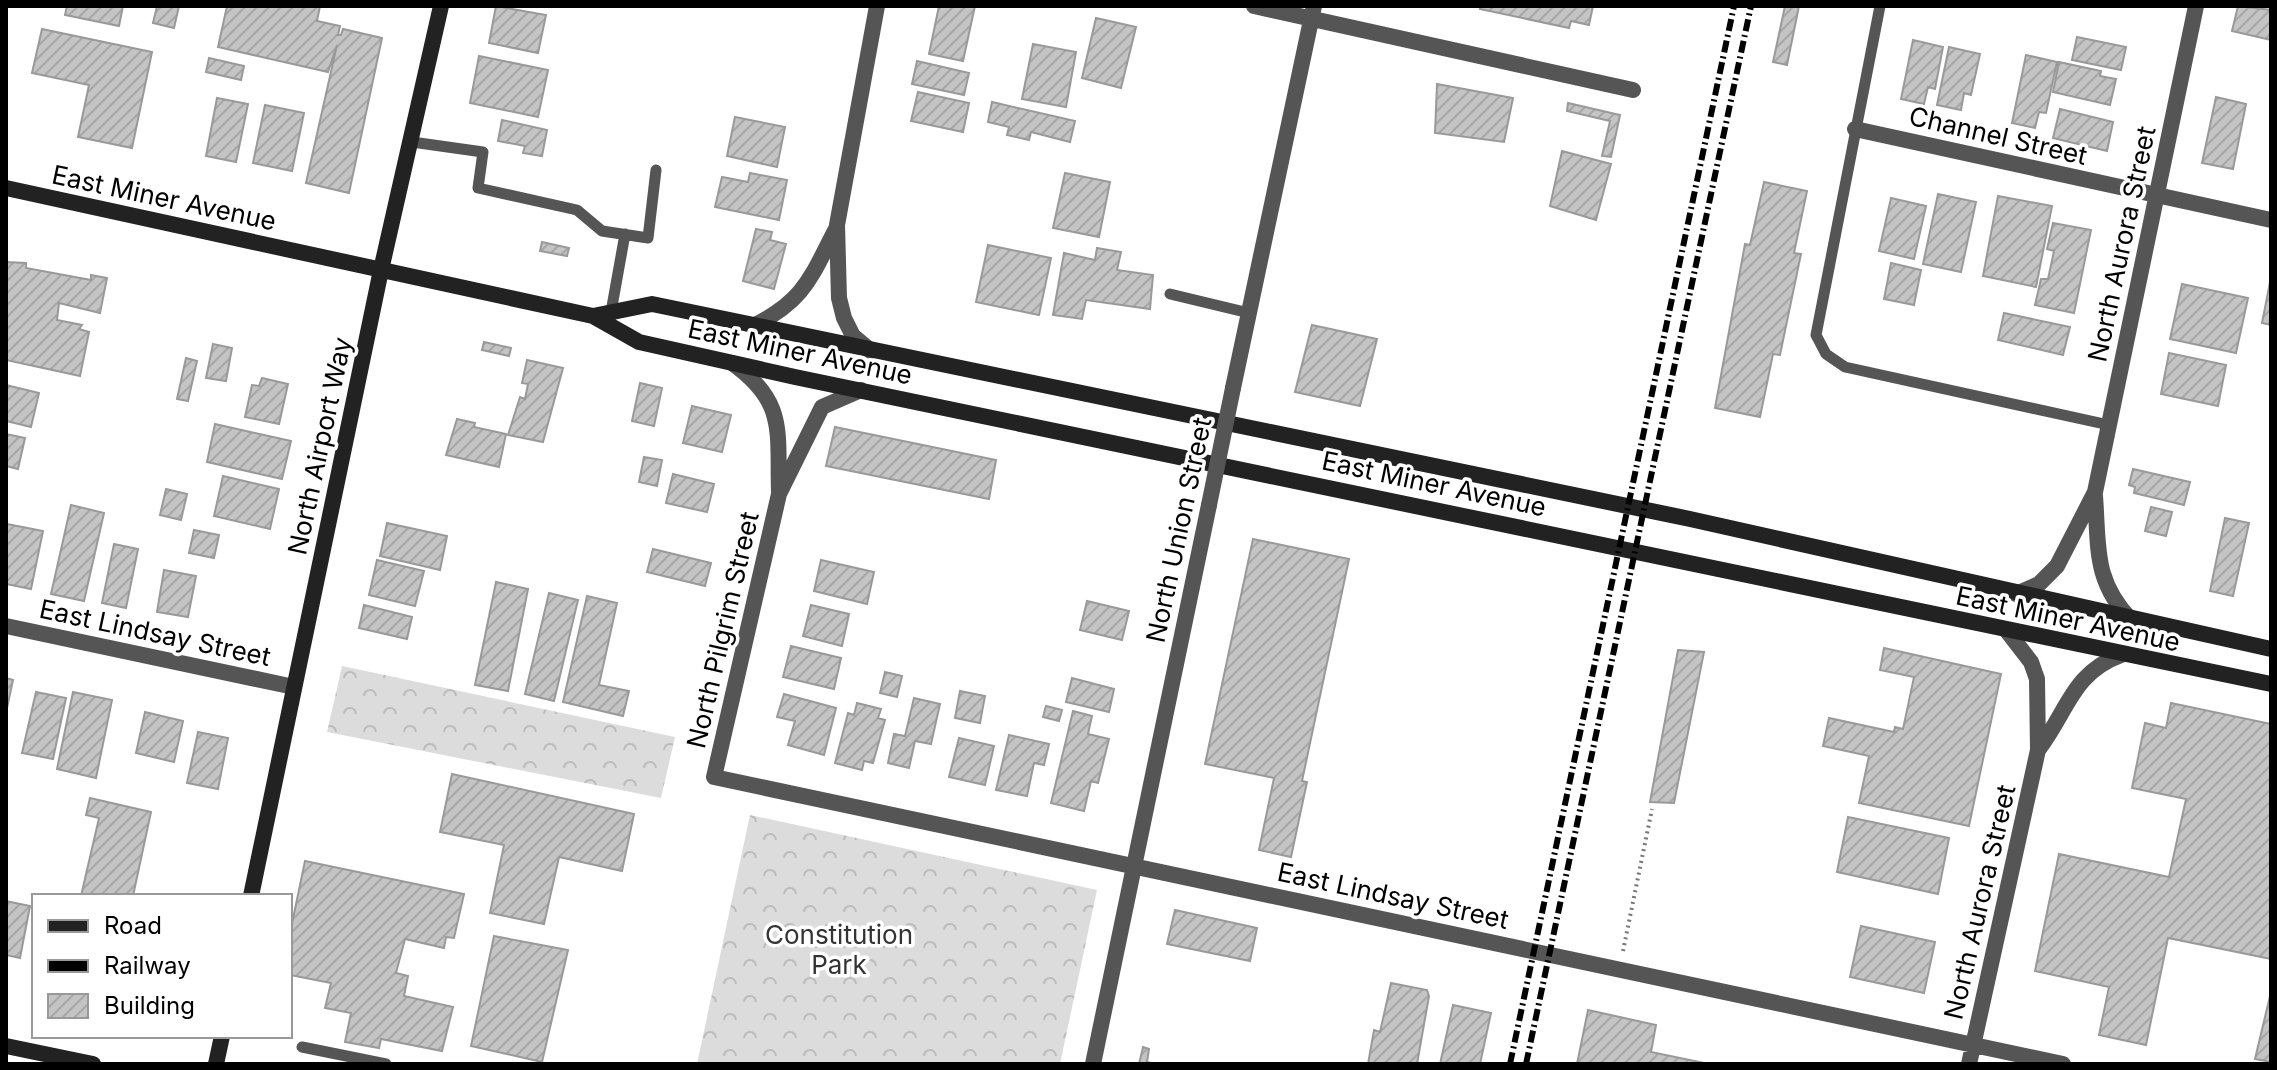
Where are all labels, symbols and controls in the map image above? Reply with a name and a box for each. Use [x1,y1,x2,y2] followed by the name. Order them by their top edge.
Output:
[1906,100,2090,171] street label: Channel Street
[2081,123,2162,364] street label: North Aurora Street
[49,159,279,236] street label: East Miner Avenue
[685,313,915,390] street label: East Miner Avenue
[281,334,358,558] street label: North Airport Way
[1140,415,1217,645] street label: North Union Street
[1319,445,1549,522] street label: East Miner Avenue
[680,509,765,751] street label: North Pilgrim Street
[1953,580,2183,657] street label: East Miner Avenue
[37,593,273,672] street label: East Lindsay Street
[1937,782,2022,1022] street label: North Aurora Street
[1275,856,1511,935] street label: East Lindsay Street
[32,894,292,1038] legend
[104,911,162,940] text: Road
[765,919,913,980] park label: Constitution Park
[104,951,191,980] text: Railway
[104,991,195,1020] text: Building

